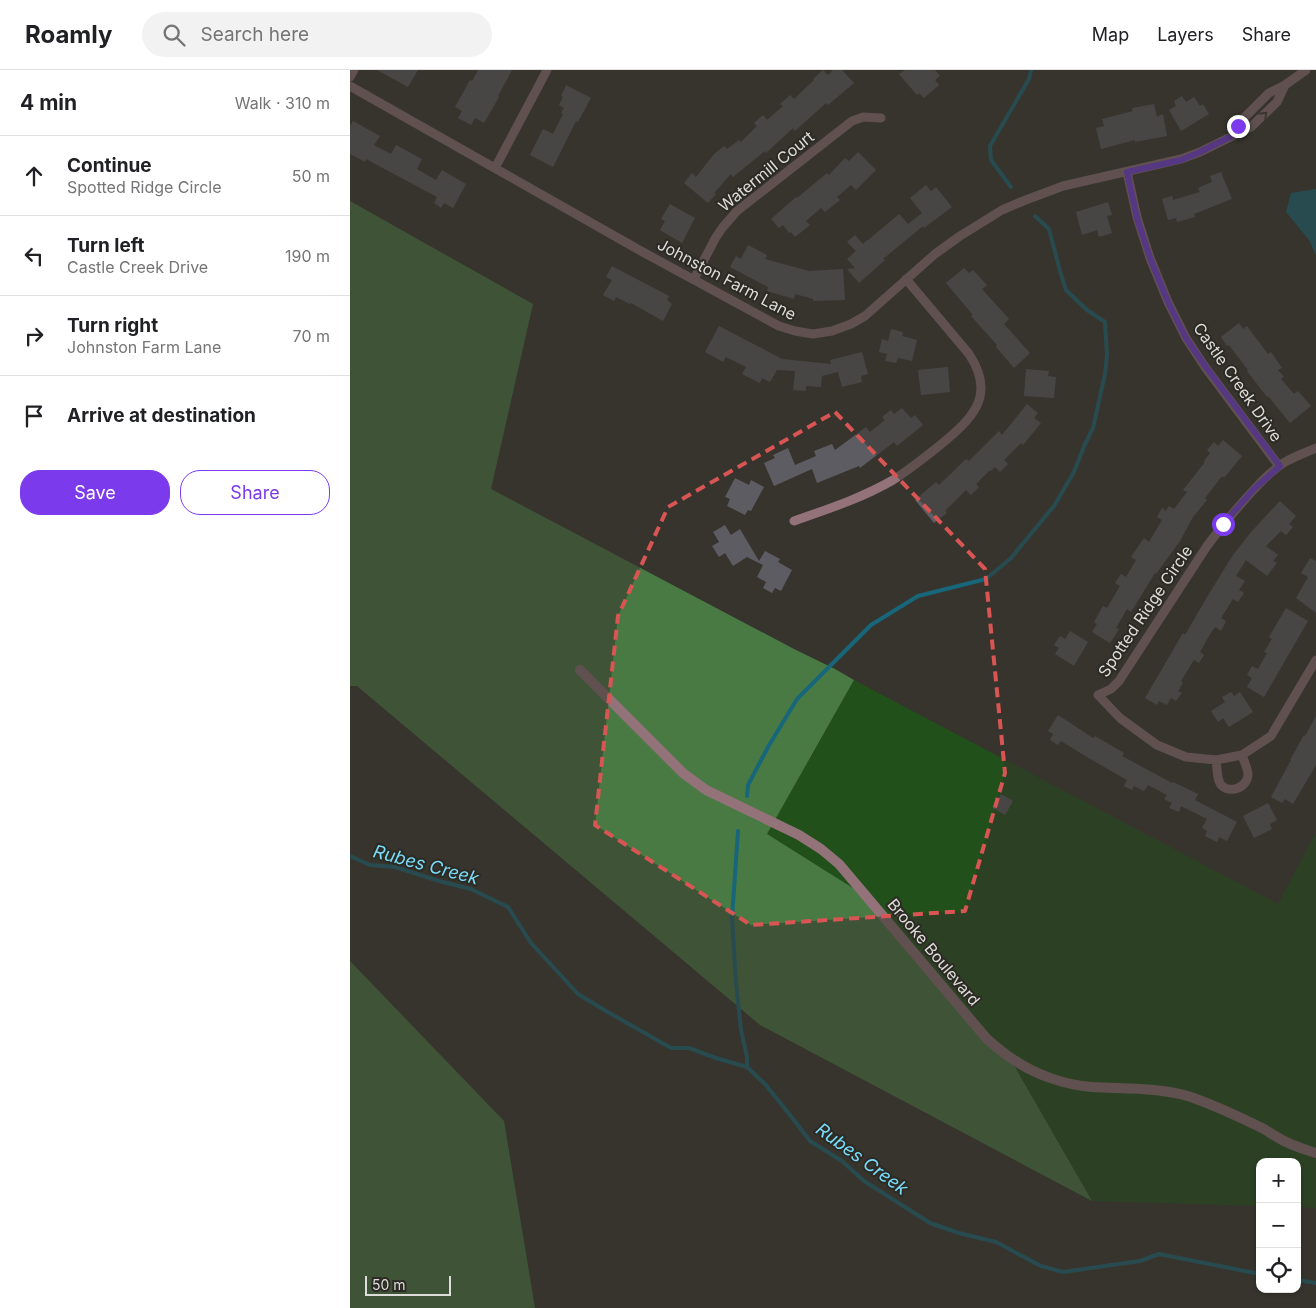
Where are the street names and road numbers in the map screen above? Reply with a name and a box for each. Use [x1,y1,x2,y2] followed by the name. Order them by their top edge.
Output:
[714,126,818,216] street label: Watermill Court
[654,234,800,324] street label: Johnston Farm Lane
[1189,318,1287,446] street label: Castle Creek Drive
[1094,541,1196,681] street label: Spotted Ridge Circle
[883,894,985,1010] street label: Brooke Boulevard

